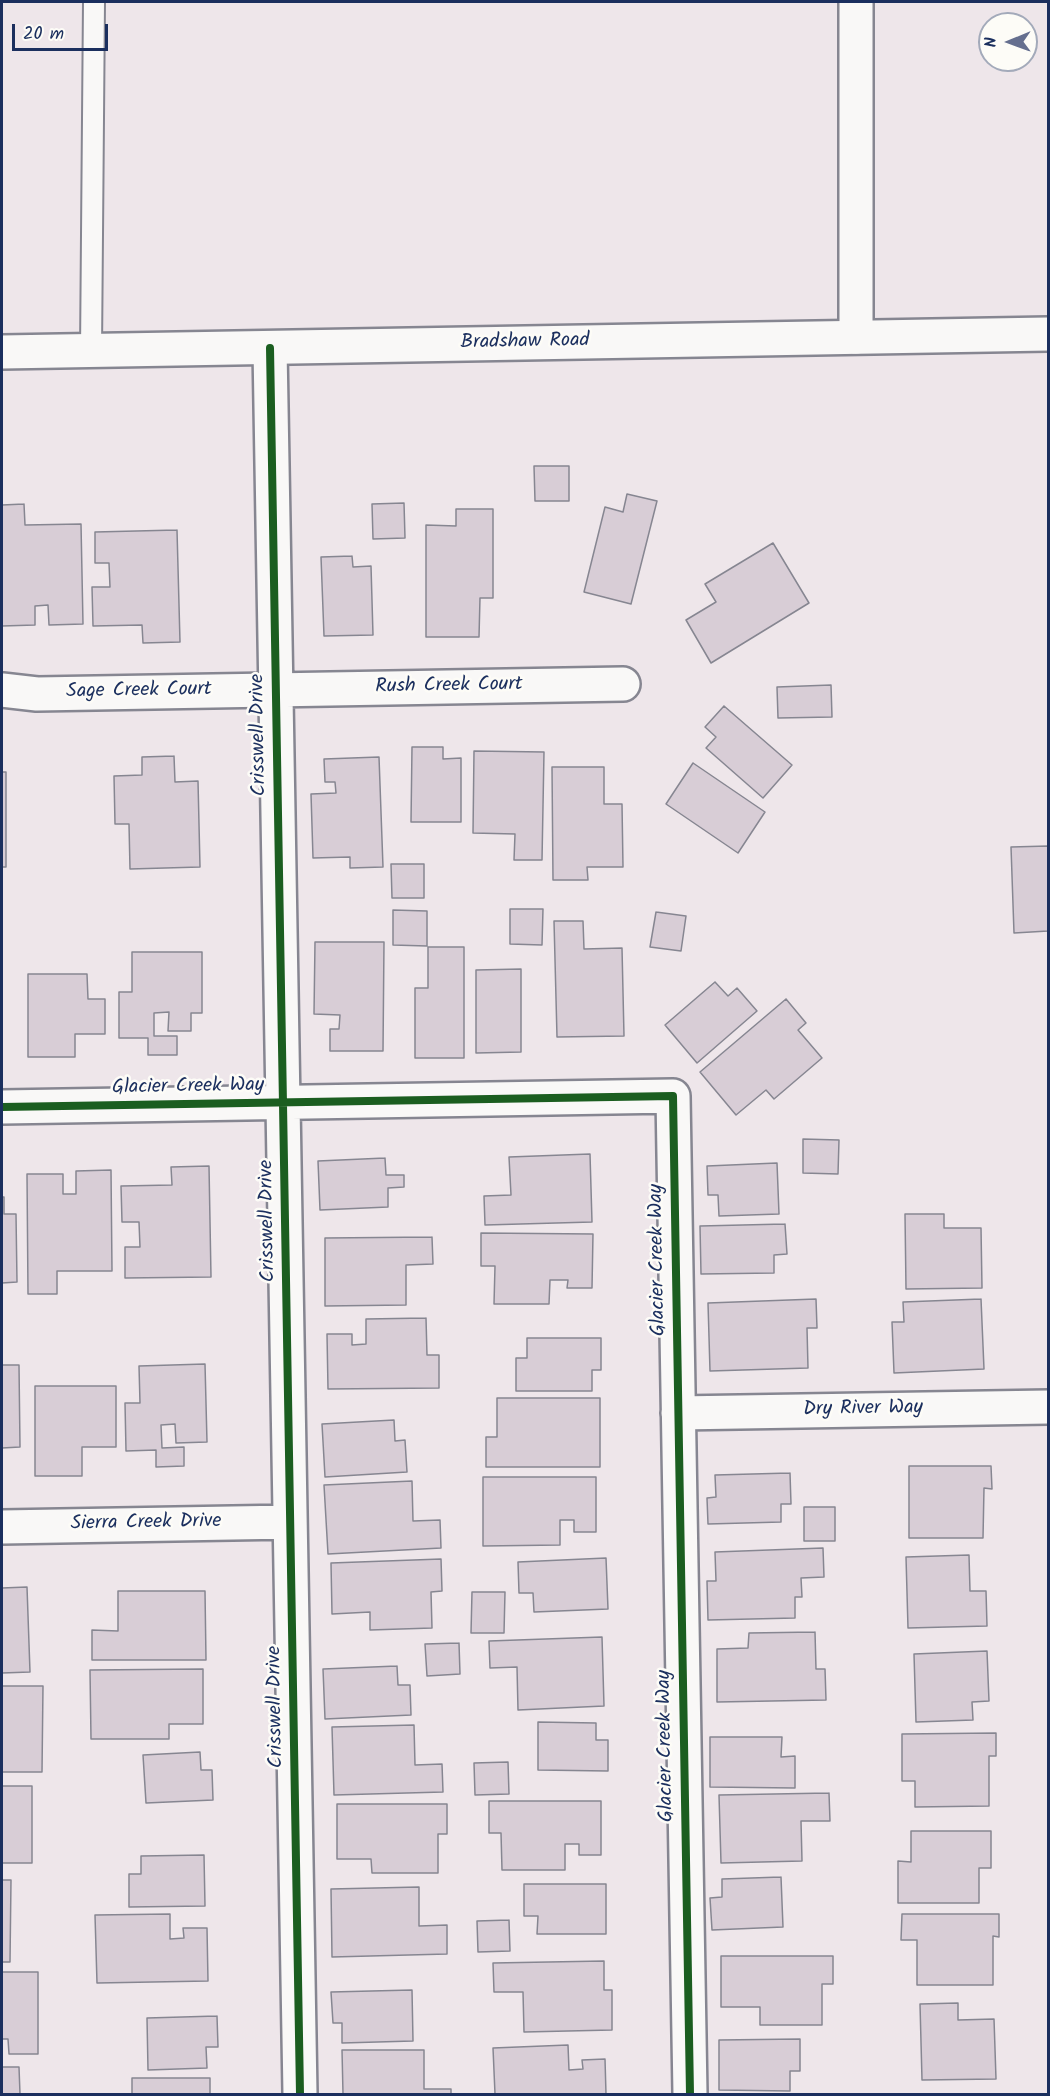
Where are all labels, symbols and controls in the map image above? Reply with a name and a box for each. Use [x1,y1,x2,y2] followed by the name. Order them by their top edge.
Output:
[15,12,111,50] scale bar
[978,12,1038,72] north arrow
[23,20,64,49] text: 20 m
[979,37,1004,48] text: N
[460,330,590,356] street label: Bradshaw Road
[247,674,273,796] street label: Crisswell Drive
[375,674,523,700] street label: Rush Creek Court
[66,679,212,705] street label: Sage Creek Court
[112,1075,264,1101] street label: Glacier Creek Way
[256,1160,282,1282] street label: Crisswell Drive
[646,1184,672,1336] street label: Glacier Creek Way
[803,1397,923,1423] street label: Dry River Way
[70,1511,222,1537] street label: Sierra Creek Drive
[264,1646,290,1768] street label: Crisswell Drive
[654,1670,680,1822] street label: Glacier Creek Way

